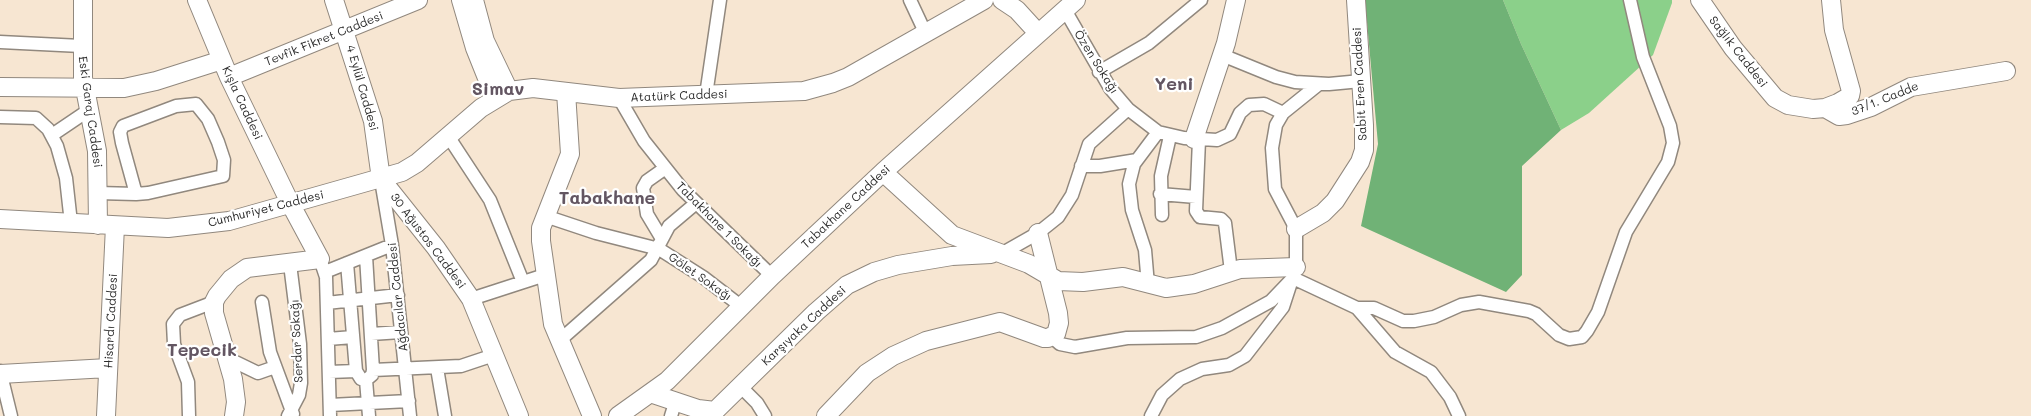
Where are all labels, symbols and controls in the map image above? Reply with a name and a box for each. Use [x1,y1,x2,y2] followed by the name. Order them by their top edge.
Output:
[263,9,385,69] street label: Tevfik Fikret Caddesi
[1706,14,1770,90] street label: Sağlık Caddesi
[1071,27,1121,97] street label: Özen Sokağı
[1350,27,1370,141] street label: Sabit Eren Caddesi
[343,43,381,133] street label: 4 Eylül Caddesi
[75,55,105,169] street label: Eski Garaj Caddesi
[219,64,265,142] street label: Kışla Caddesi
[1155,73,1193,95] district label: Yeni
[472,78,524,100] district label: Simav
[1849,79,1921,119] street label: 37/1. Cadde
[630,87,728,105] street label: Atatürk Caddesi
[799,162,893,252] street label: Tabakhane Caddesi
[673,179,765,271] street label: Tabakhane 1 Sokağı
[559,187,655,209] district label: Tabakhane
[207,188,325,230] street label: Cumhuriyet Caddesi
[387,190,469,292] street label: 30 Ağustos Caddesi
[385,242,411,352] street label: Ağdacılar Caddesi
[666,250,734,304] street label: Gölet Sokağı
[101,273,121,369] street label: Hisardı Caddesi
[759,283,849,369] street label: Karşıyaka Caddesi
[288,299,306,383] street label: Serdar Sokağı
[167,339,237,361] district label: Tepecik

